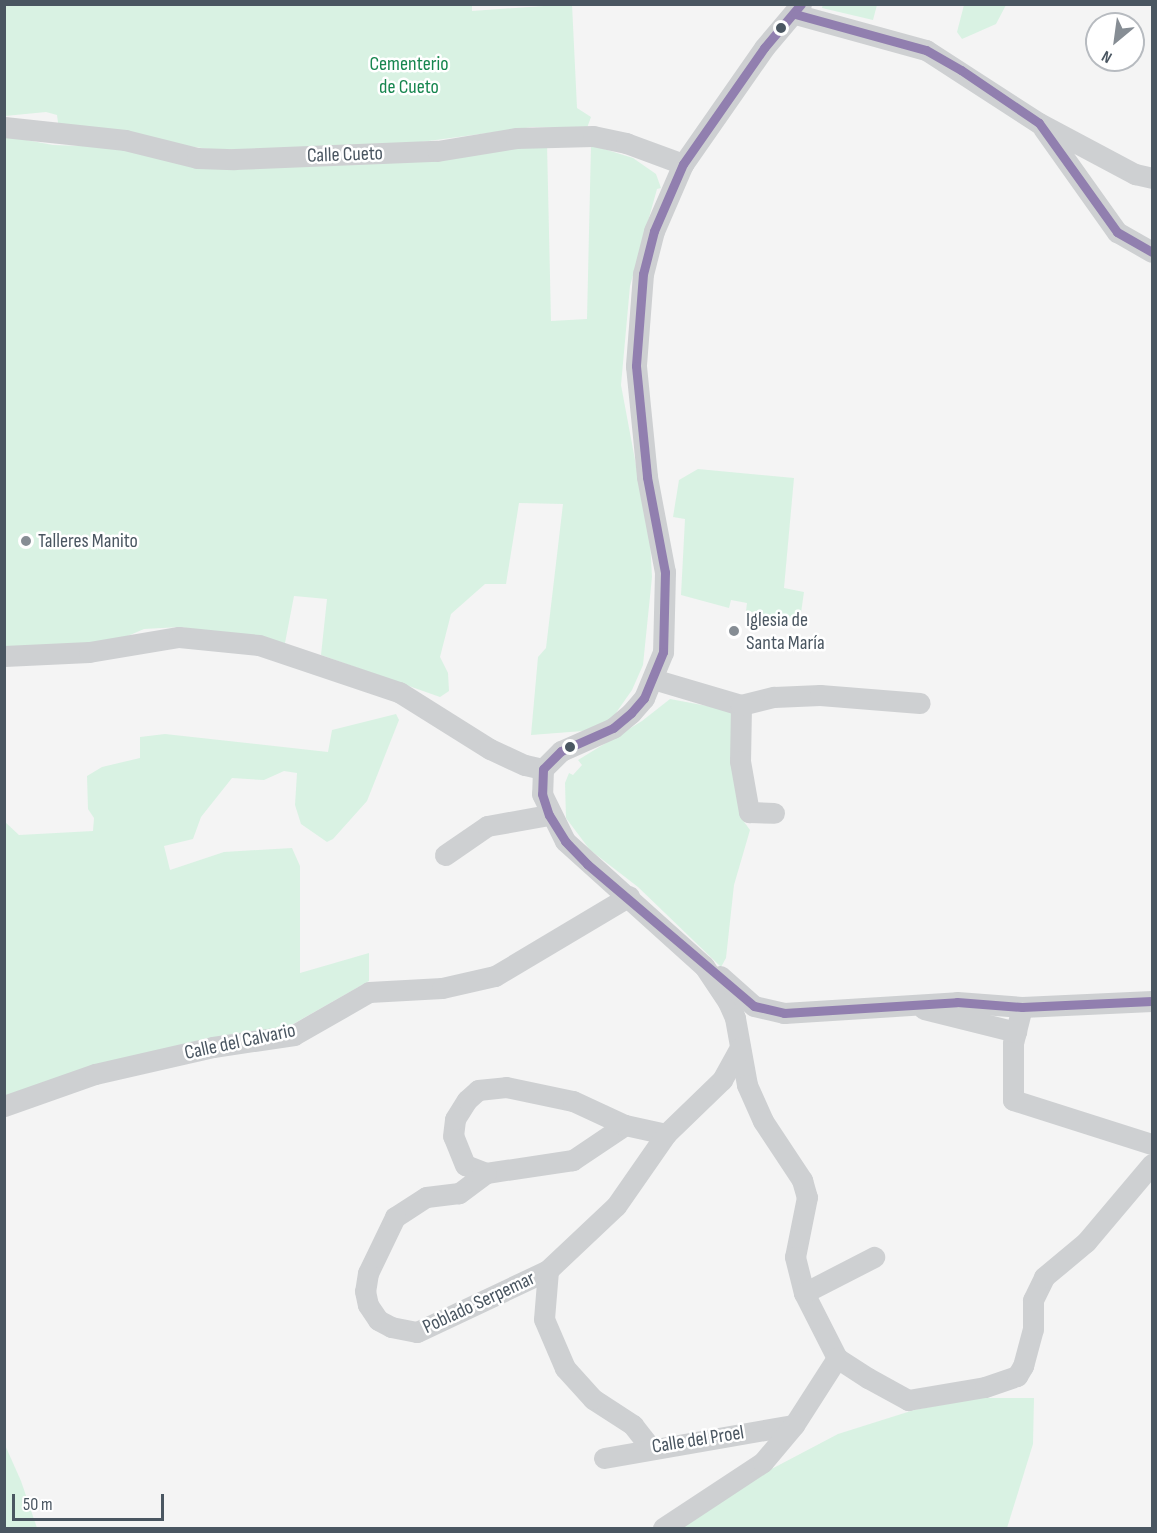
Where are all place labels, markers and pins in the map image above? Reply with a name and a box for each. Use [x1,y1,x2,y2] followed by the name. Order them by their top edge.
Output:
[775,22,787,34] unlabelled marker
[38,529,138,553] place label: Talleres Manito
[19,534,33,548] marker: Talleres Manito
[746,608,825,655] place label: Iglesia de Santa María
[727,624,741,638] marker: Iglesia de Santa María
[564,741,576,753] unlabelled marker

